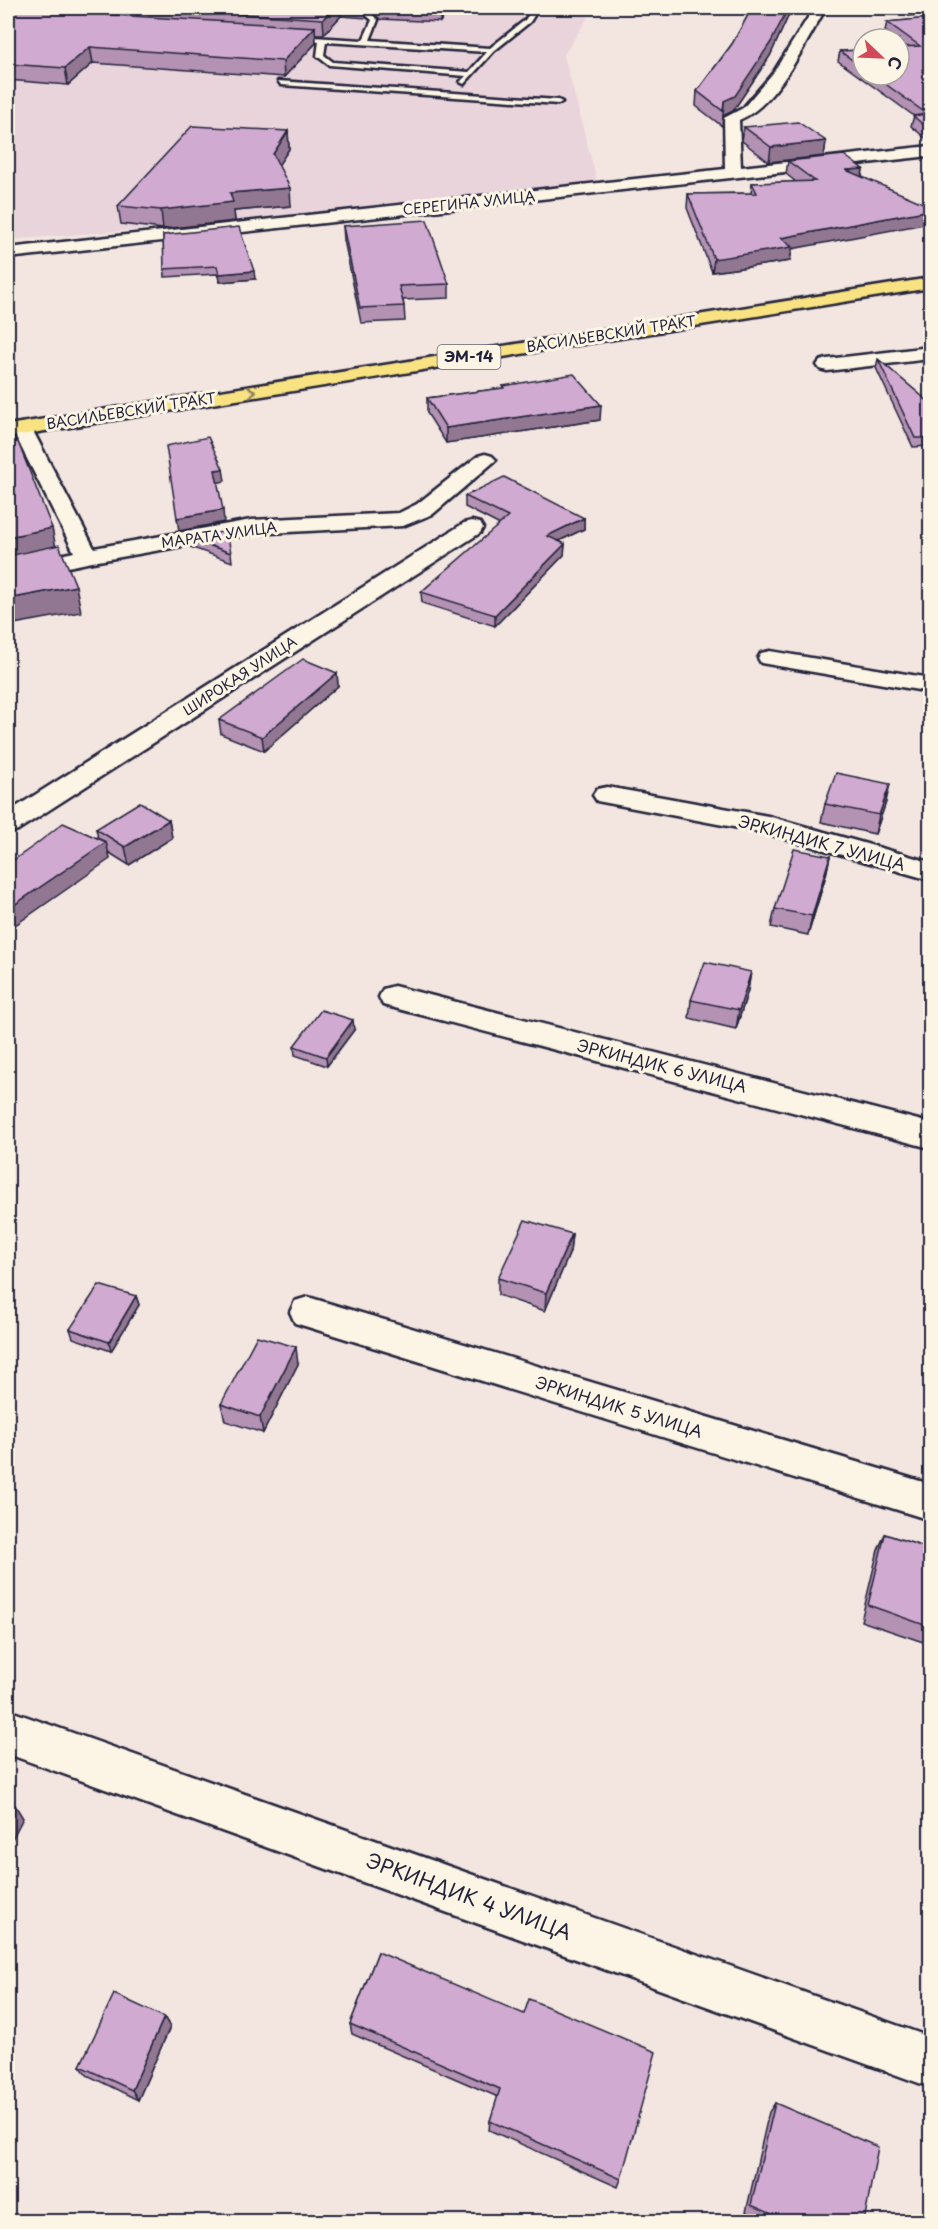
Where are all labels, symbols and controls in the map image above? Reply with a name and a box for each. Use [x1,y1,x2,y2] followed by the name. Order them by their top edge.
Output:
[851,27,911,87] north arrow
[882,53,909,73] text: С
[402,185,537,220] street label: СЕРЕГИНА УЛИЦА
[525,310,698,357] street label: ВАСИЛЬЕВСКИЙ ТРАКТ
[438,345,500,369] road number: ЭМ-14
[246,386,256,399] one-way arrow
[45,387,218,434] street label: ВАСИЛЬЕВСКИЙ ТРАКТ
[160,516,278,553] street label: МАРАТА УЛИЦА
[179,631,301,720] street label: ШИРОКАЯ УЛИЦА
[736,808,908,876] street label: ЭРКИНДИК 7 УЛИЦА
[575,1032,749,1098] street label: ЭРКИНДИК 6 УЛИЦА
[533,1369,706,1443] street label: ЭРКИНДИК 5 УЛИЦА
[363,1845,576,1947] street label: ЭРКИНДИК 4 УЛИЦА

